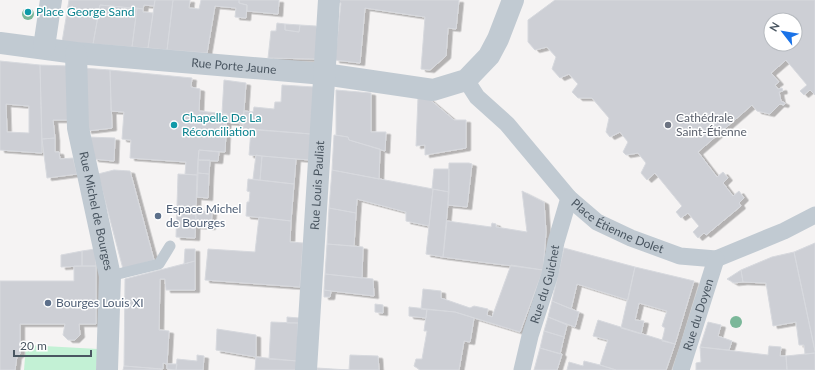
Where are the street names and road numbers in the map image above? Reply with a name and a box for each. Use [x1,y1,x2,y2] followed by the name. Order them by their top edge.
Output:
[191,55,277,77] street label: Rue Porte Jaune
[307,140,327,230] street label: Rue Louis Pauliat
[76,150,117,272] street label: Rue Michel de Bourges
[568,195,666,257] street label: Place Étienne Dolet
[527,243,562,325] street label: Rue du Guichet
[680,277,716,352] street label: Rue du Doyen

